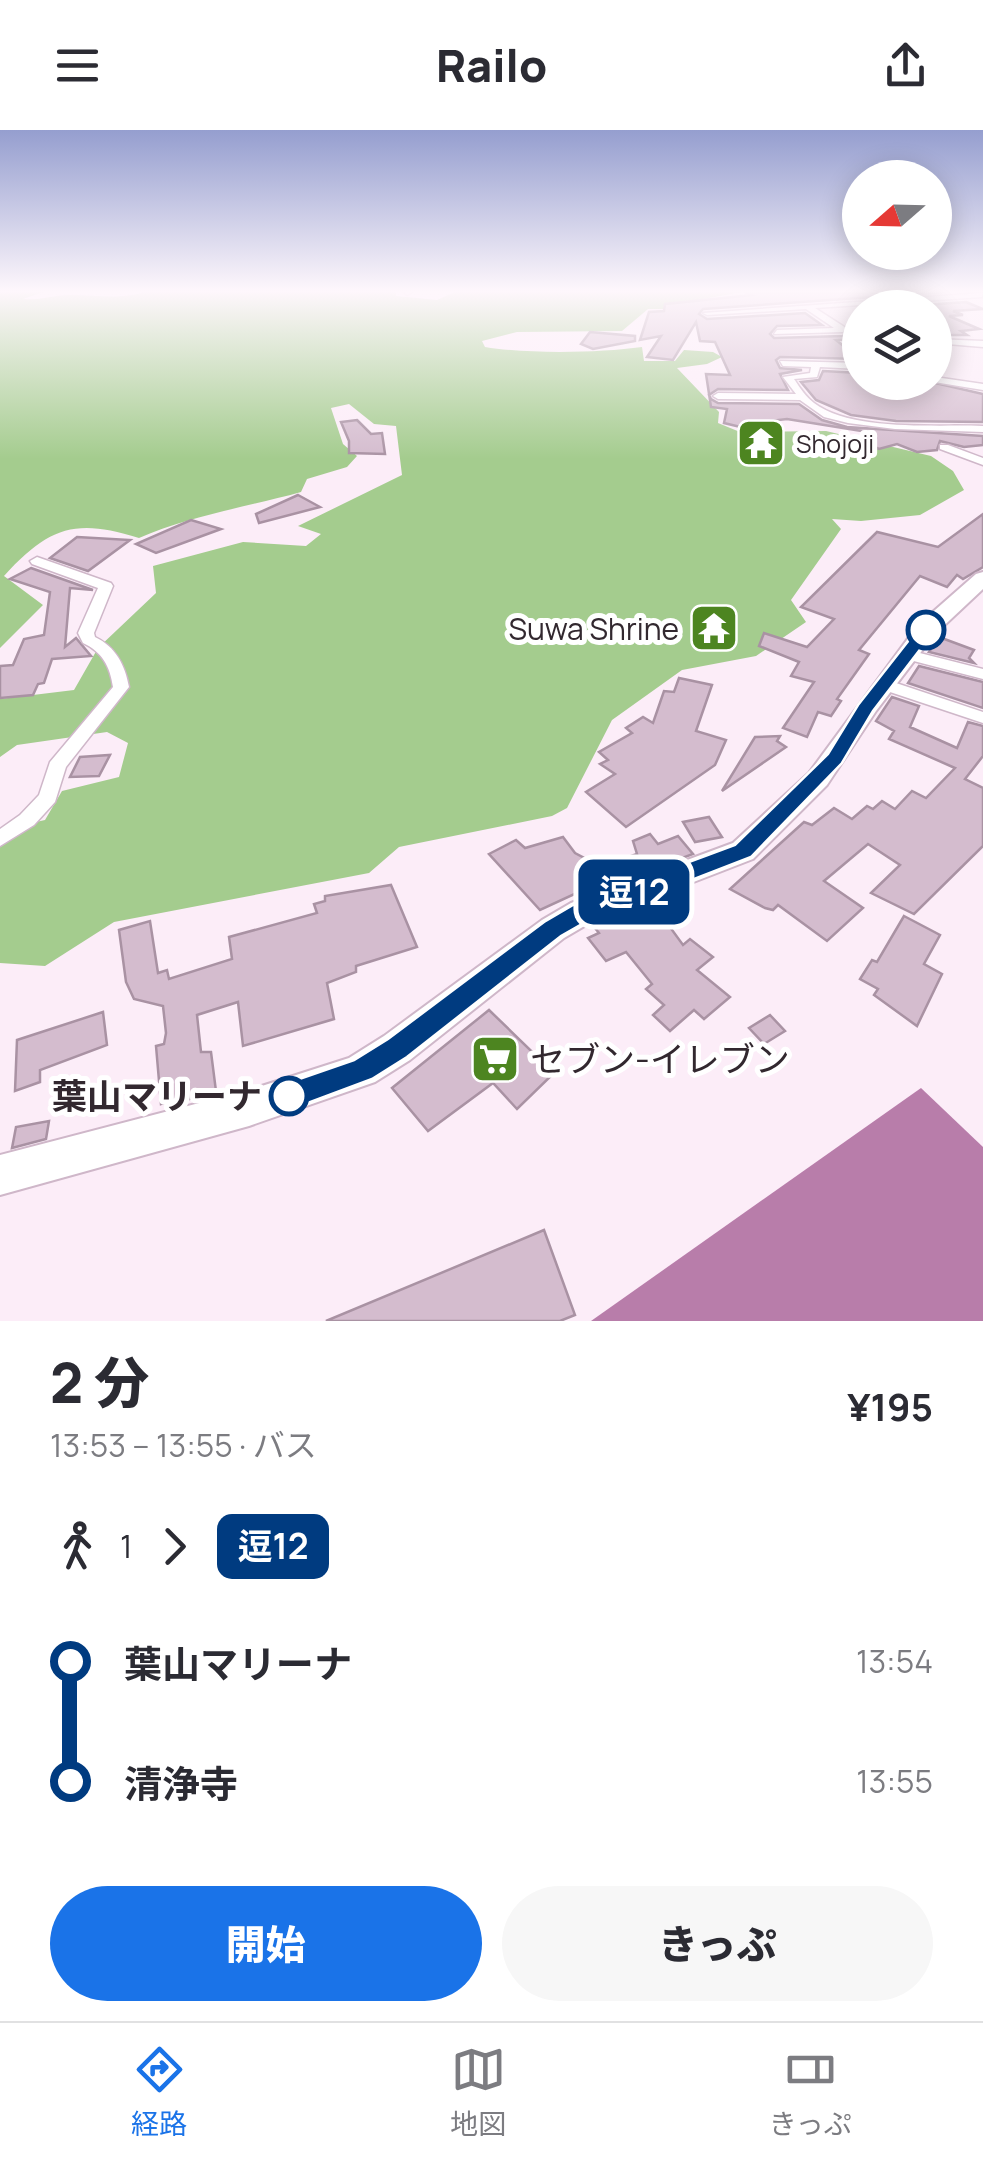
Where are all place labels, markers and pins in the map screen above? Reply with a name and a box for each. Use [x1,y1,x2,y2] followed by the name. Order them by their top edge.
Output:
[735,417,787,469] temple icon: Shojoji
[796,426,874,461] place label: Shojoji
[688,602,740,654] temple icon: Suwa Shrine
[509,608,679,649] place label: Suwa Shrine
[907,611,945,649] unlabelled marker
[469,1033,521,1085] supermarket icon: セブン-イレブン
[530,1035,790,1083] place label: セブン-イレブン
[52,1072,262,1120] place label: 葉山マリーナ
[270,1077,308,1115] marker: 葉山マリーナ

